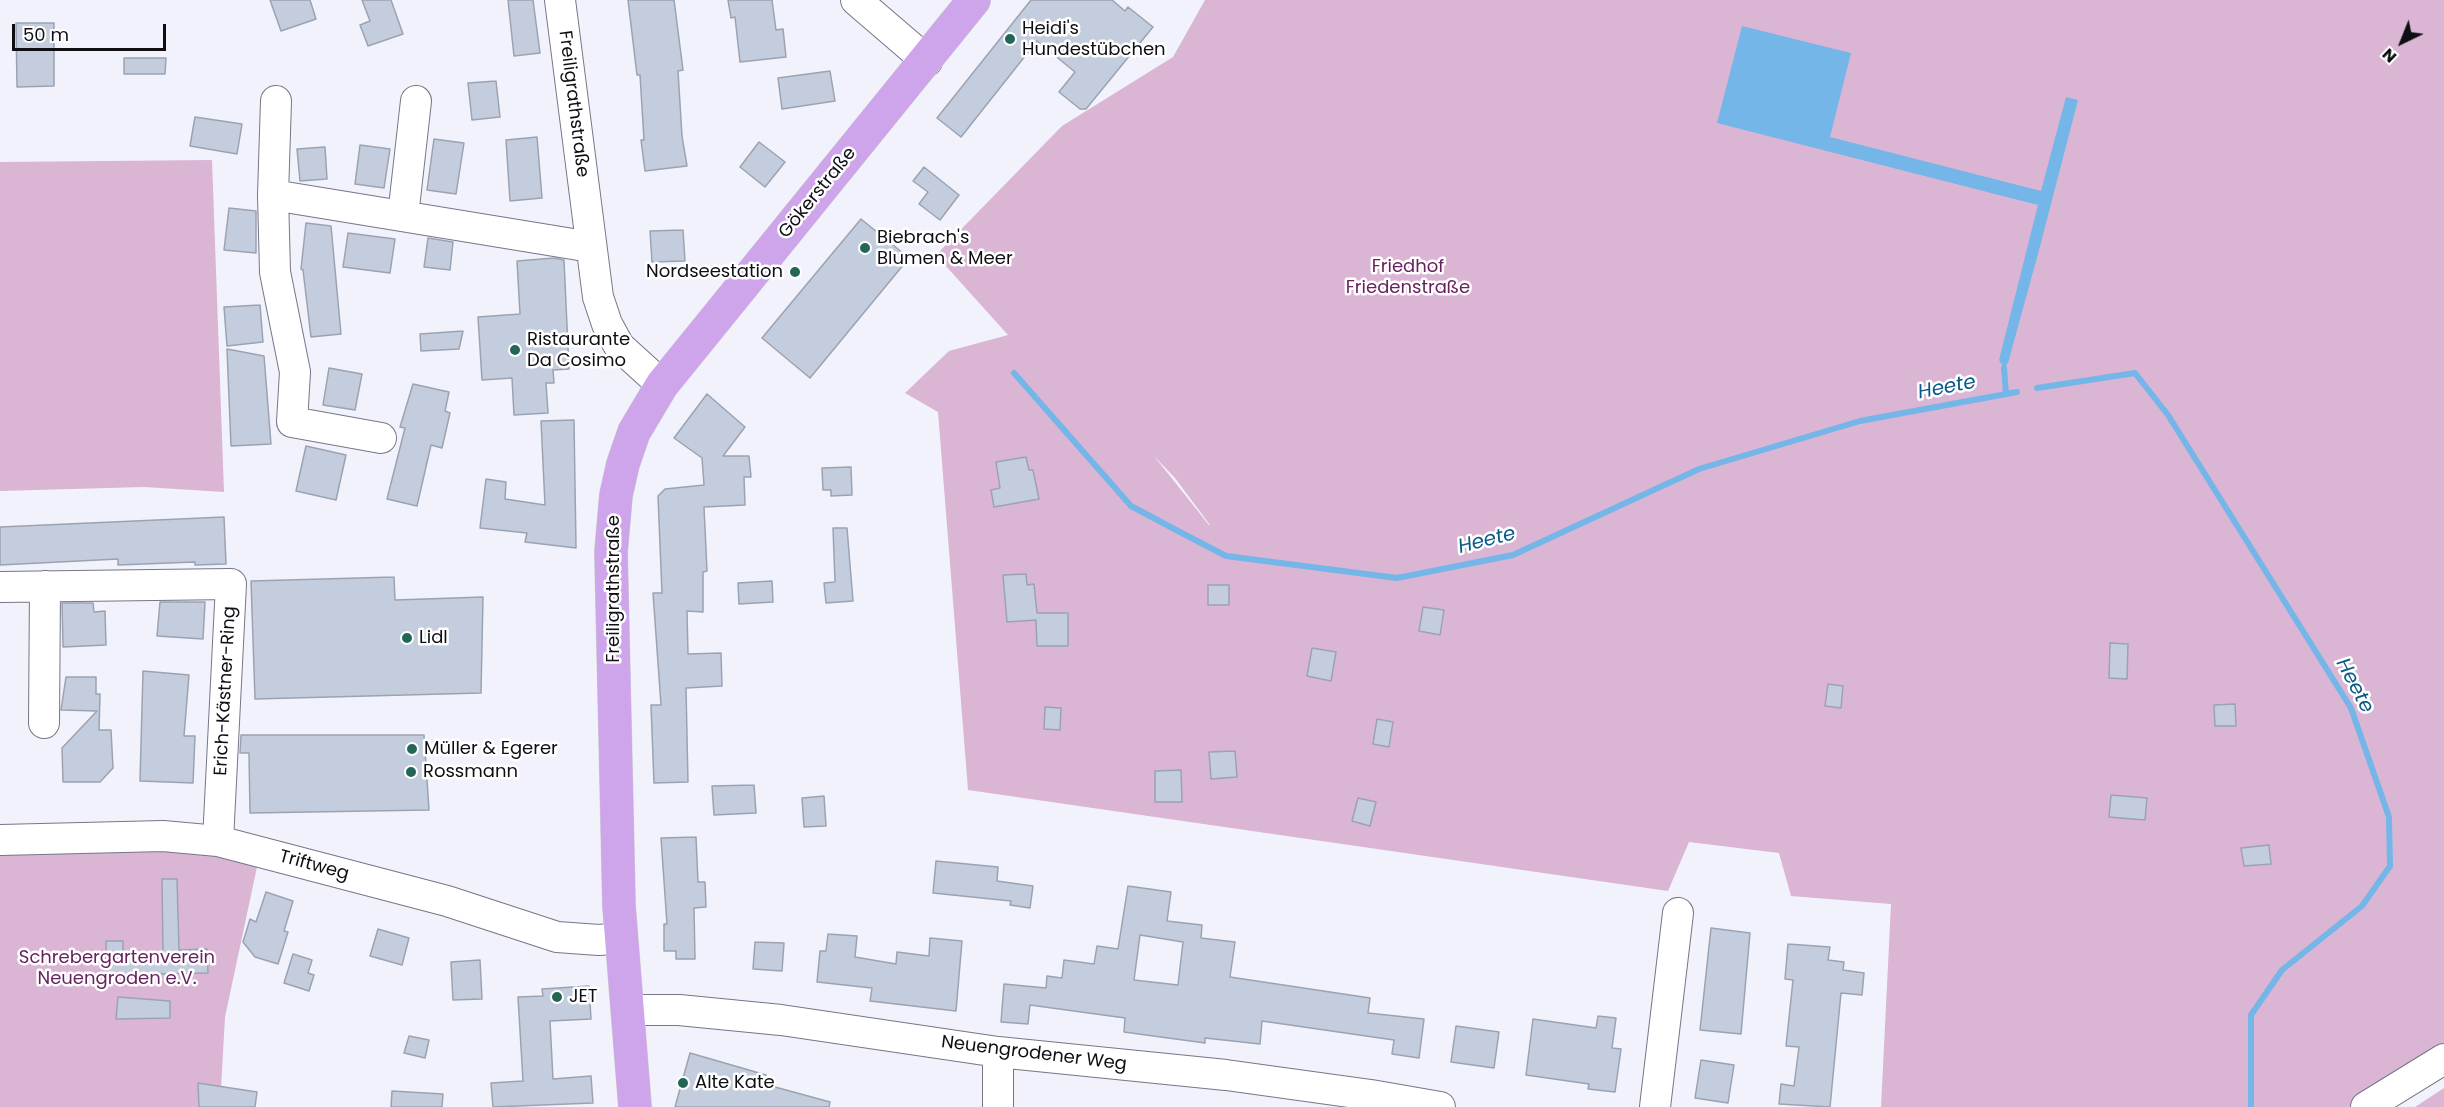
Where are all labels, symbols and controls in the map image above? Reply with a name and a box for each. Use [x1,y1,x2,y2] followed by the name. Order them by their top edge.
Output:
[15,12,170,50] scale bar
[2372,12,2432,72] north arrow
[1022,18,1166,60] place label: Heidi's Hundestübchen
[23,22,69,47] text: 50 m
[553,29,593,179] street label: Freiligrathstraße
[1003,32,1017,46] marker: Heidi's Hundestübchen
[2377,43,2402,68] text: N
[775,143,861,243] street label: Gökerstraße
[877,227,1013,270] place label: Biebrach's Blumen & Meer
[858,241,872,255] marker: Biebrach's Blumen & Meer
[1346,256,1470,298] park label: Friedhof Friedenstraße
[646,261,783,283] place label: Nordseestation
[788,265,802,279] marker: Nordseestation
[527,329,630,372] place label: Ristaurante Da Cosimo
[508,343,522,357] marker: Ristaurante Da Cosimo
[1916,371,1978,405] water label: Heete
[603,515,625,663] street label: Freiligrathstraße
[1456,522,1518,560] water label: Heete
[211,606,241,776] street label: Erich-Kästner-Ring
[419,627,448,649] place label: Lidl
[400,631,414,645] marker: Lidl
[2330,655,2378,717] water label: Heete
[424,738,558,760] place label: Müller & Egerer
[405,742,419,756] marker: Müller & Egerer
[423,761,518,783] place label: Rossmann
[404,765,418,779] marker: Rossmann
[277,846,351,886] street label: Triftweg
[19,947,215,990] park label: Schrebergartenverein Neuengroden e.V.
[569,986,598,1008] place label: JET
[550,990,564,1004] marker: JET
[940,1032,1128,1076] street label: Neuengrodener Weg
[695,1072,775,1094] place label: Alte Kate
[676,1076,690,1090] marker: Alte Kate

